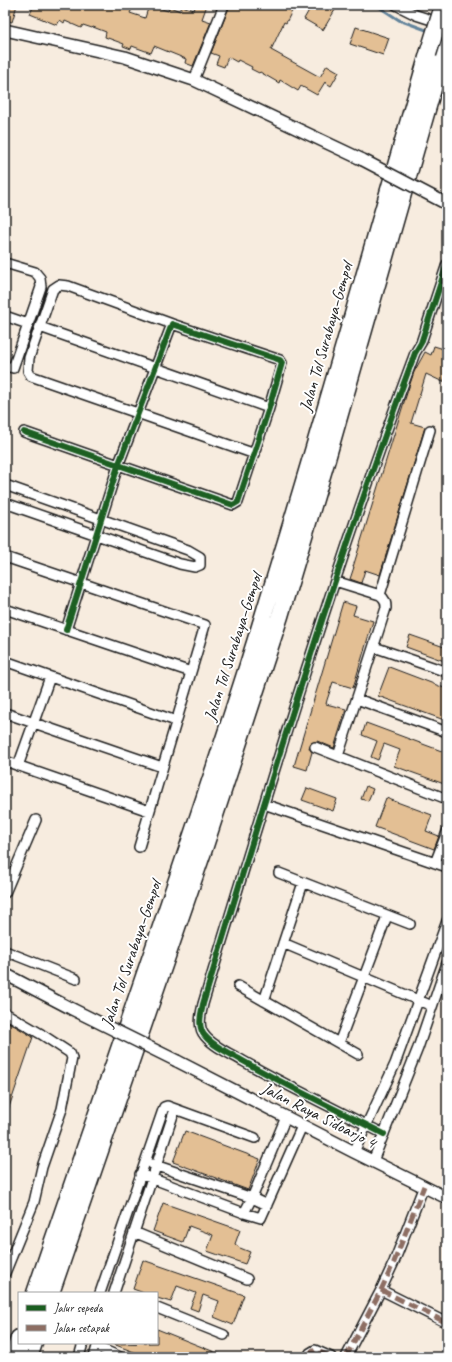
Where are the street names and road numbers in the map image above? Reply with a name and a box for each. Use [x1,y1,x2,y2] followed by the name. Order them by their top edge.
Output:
[294,257,358,415] street label: Jalan Tol Surabaya–Gempol
[199,568,268,724] street label: Jalan Tol Surabaya–Gempol
[96,875,167,1031] street label: Jalan Tol Surabaya–Gempol
[257,1077,382,1154] street label: Jalan Raya Sidoarjo 4

